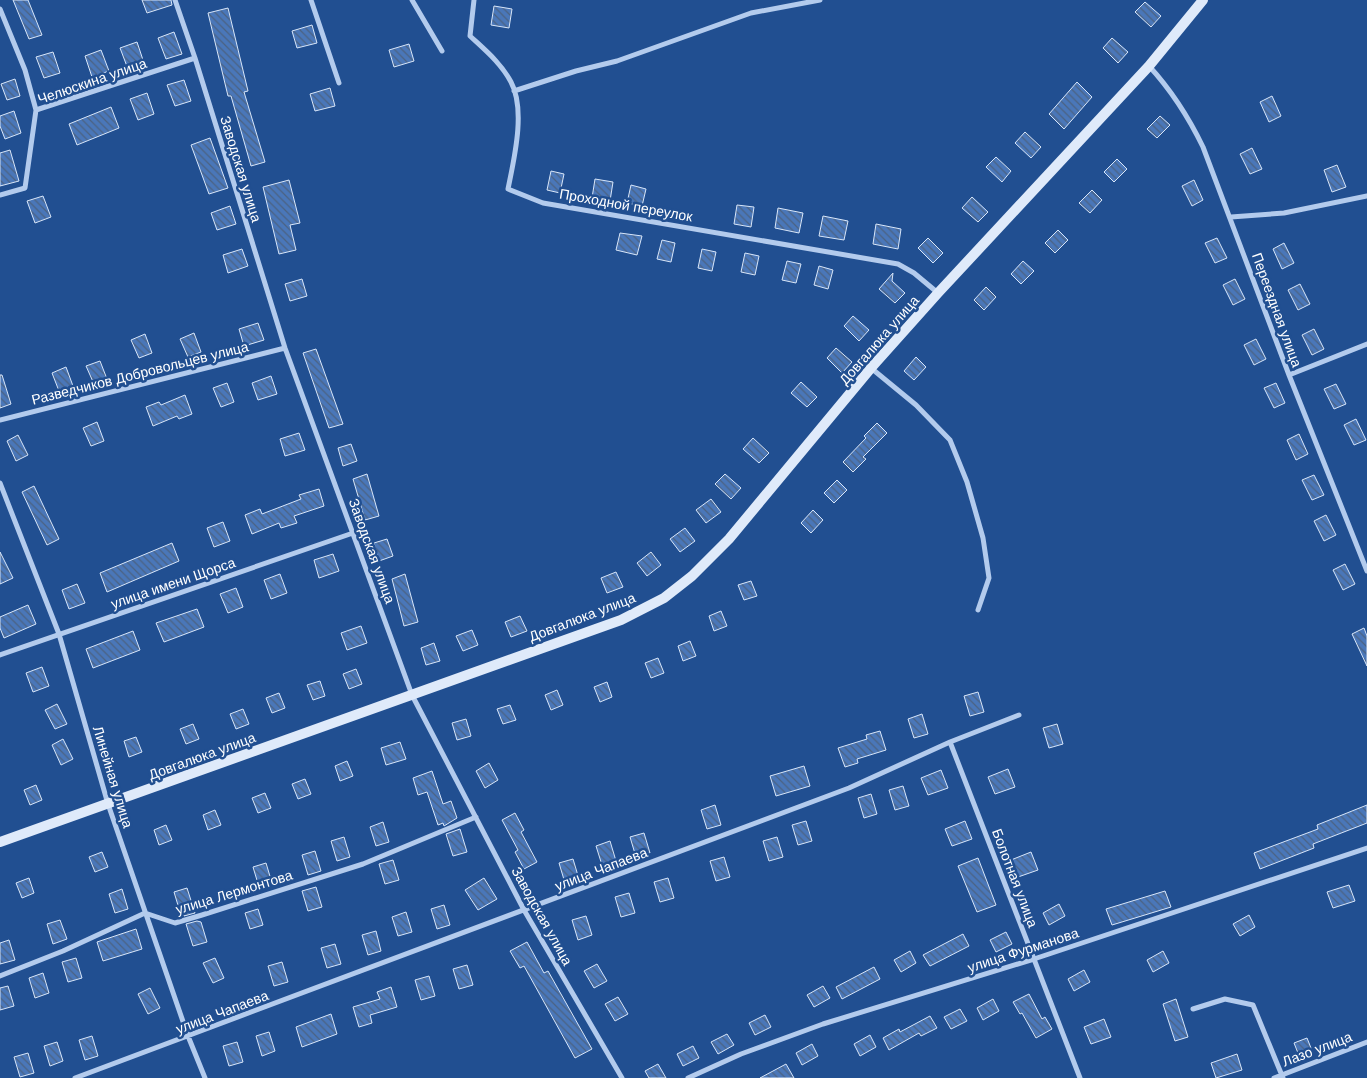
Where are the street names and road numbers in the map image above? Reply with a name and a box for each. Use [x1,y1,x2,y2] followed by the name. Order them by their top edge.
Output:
[35,55,149,107] street label: Челюскина улица
[217,114,265,224] street label: Заводская улица
[558,185,695,225] street label: Проходной переулок
[1249,251,1305,370] street label: Переездная улица
[836,292,922,388] street label: Довгалюка улица
[30,338,250,408] street label: Разведчиков Добровольцев улица
[346,496,398,606] street label: Заводская улица
[109,554,238,612] street label: улица имени Щорса
[527,589,638,645] street label: Довгалюка улица
[90,724,136,830] street label: Линейная улица
[146,729,258,783] street label: Довгалюка улица
[989,826,1041,930] street label: Болотная улица
[553,844,650,894] street label: улица Чапаева
[508,864,576,968] street label: Заводская улица
[174,867,295,917] street label: улица Лермонтова
[966,924,1081,975] street label: улица Фурманова
[174,987,271,1037] street label: улица Чапаева
[1280,1028,1354,1070] street label: Лазо улица

